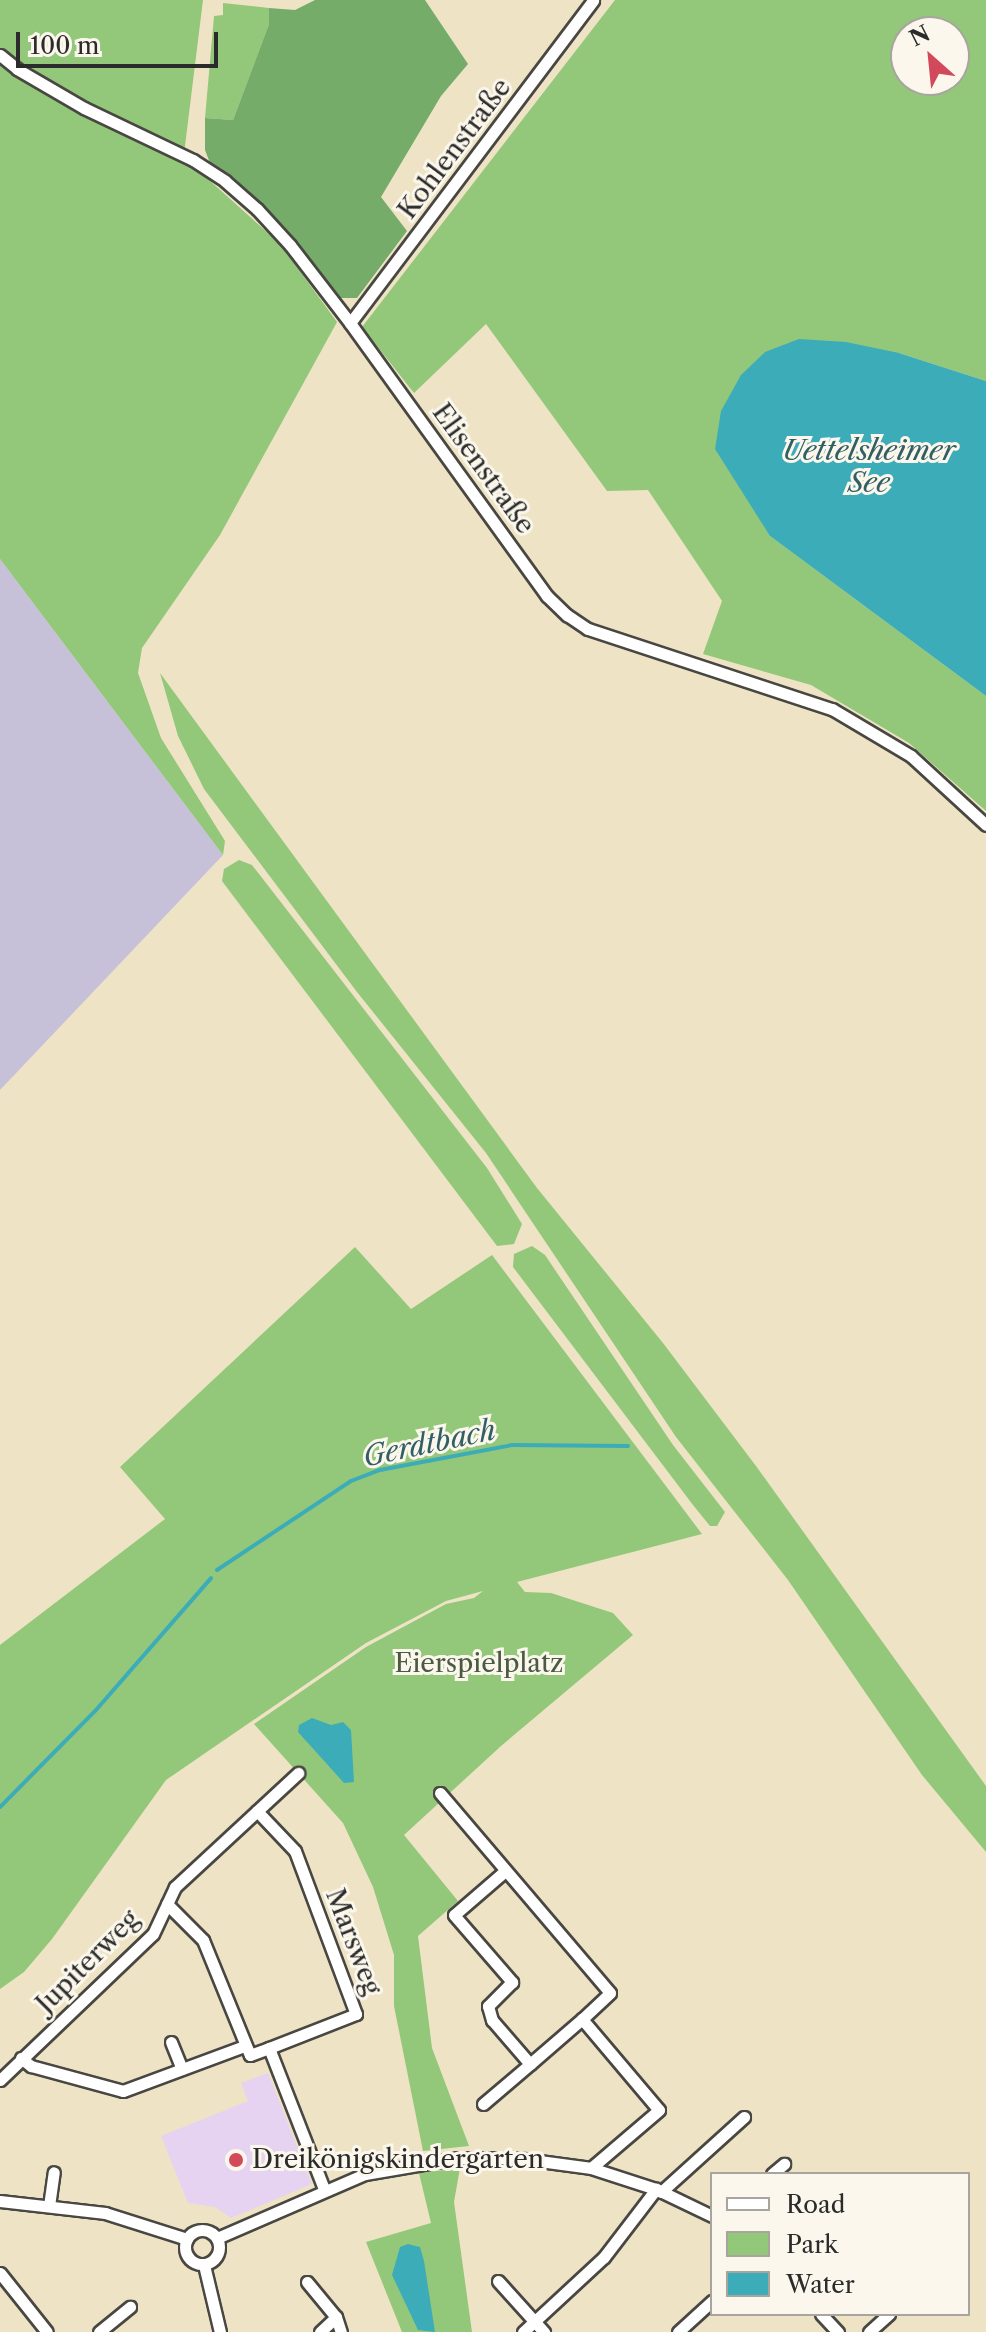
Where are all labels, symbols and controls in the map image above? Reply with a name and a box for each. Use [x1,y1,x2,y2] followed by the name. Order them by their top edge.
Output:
[20,16,222,66] scale bar
[890,16,970,96] north arrow
[905,20,934,52] text: N
[30,31,99,60] text: 100 m
[392,73,518,225] street label: Kohlenstraße
[425,398,541,540] street label: Elisenstraße
[782,433,956,499] water label: Uettelsheimer See
[360,1413,498,1473] water label: Gerdtbach
[395,1648,563,1680] park label: Eierspielplatz
[319,1885,387,1999] street label: Marsweg
[30,1904,146,2020] street label: Jupiterweg
[252,2144,544,2176] place label: Dreikönigskindergarten
[227,2151,245,2169] marker: Dreikönigskindergarten
[710,2172,970,2316] legend
[786,2190,845,2219] text: Road
[786,2230,838,2259] text: Park
[786,2270,855,2299] text: Water

